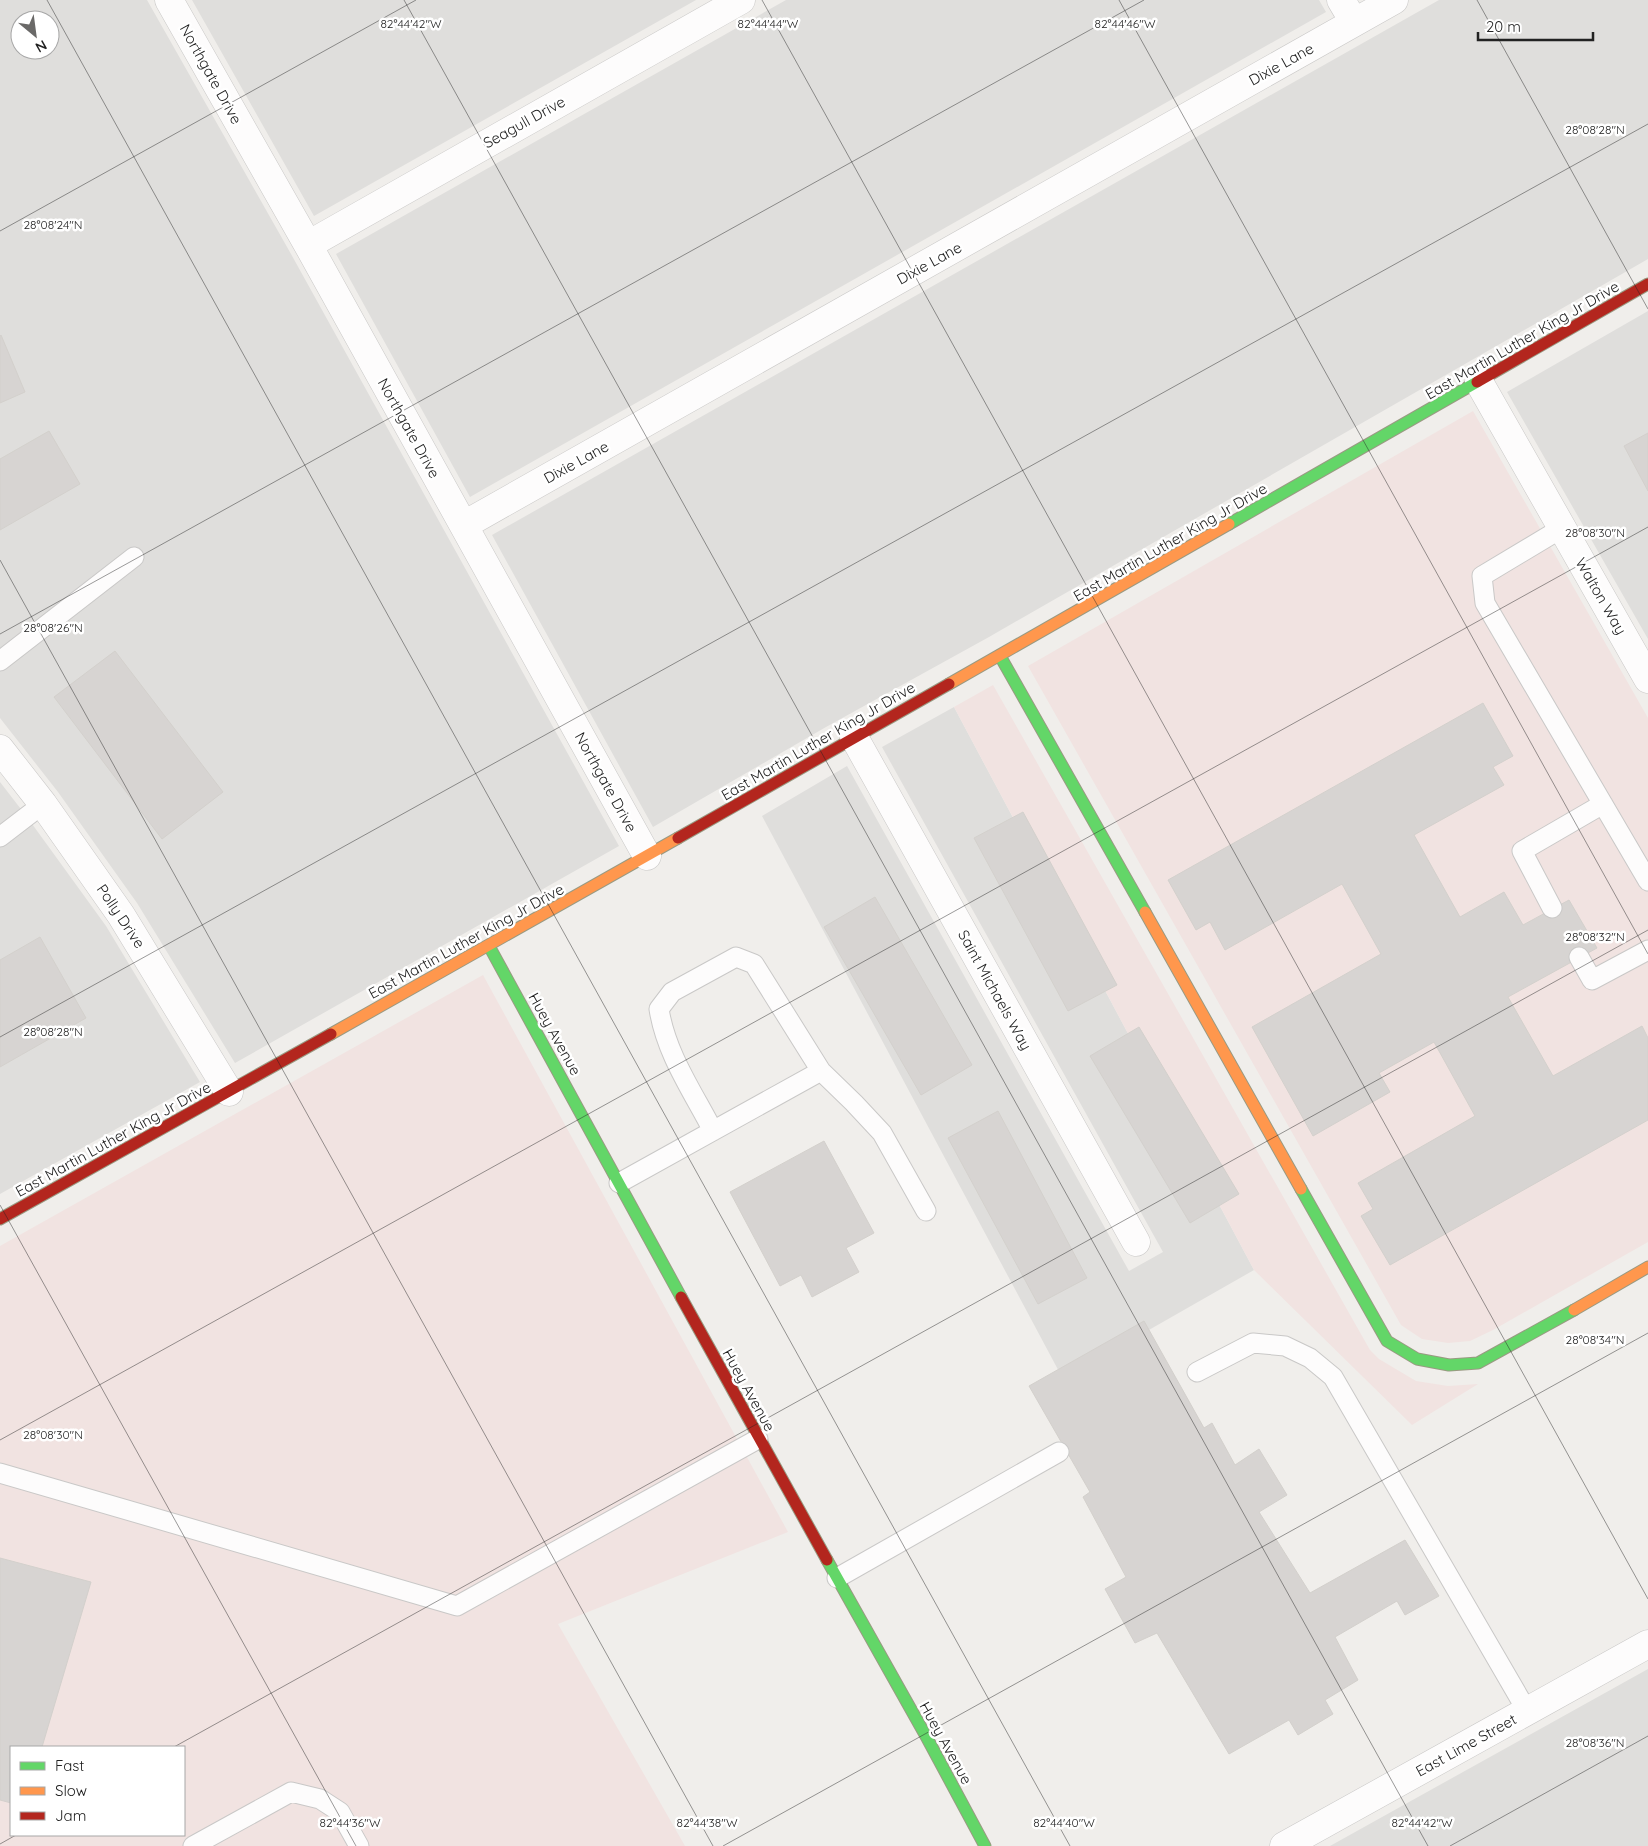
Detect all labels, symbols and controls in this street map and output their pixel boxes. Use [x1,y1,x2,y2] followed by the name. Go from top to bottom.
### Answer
[10,10,60,60] north arrow
[1478,10,1593,42] scale bar
[380,16,442,31] text: 82°44'42"W
[738,16,799,31] text: 82°44'44"W
[1094,16,1156,31] text: 82°44'46"W
[1486,17,1521,36] text: 20 m
[176,21,246,127] street label: Northgate Drive
[32,36,50,57] text: N
[1245,38,1317,90] street label: Dixie Lane
[480,92,568,152] street label: Seagull Drive
[1565,122,1625,137] text: 28°08'28"N
[23,217,83,232] text: 28°08'24"N
[893,237,965,289] street label: Dixie Lane
[1422,277,1622,403] street label: East Martin Luther King Jr Drive
[374,375,444,481] street label: Northgate Drive
[540,436,612,488] street label: Dixie Lane
[1070,479,1270,605] street label: East Martin Luther King Jr Drive
[1565,525,1625,540] text: 28°08'30"N
[1571,554,1631,638] street label: Walton Way
[23,620,83,635] text: 28°08'26"N
[718,678,918,804] street label: East Martin Luther King Jr Drive
[571,729,641,835] street label: Northgate Drive
[365,879,567,1003] street label: East Martin Luther King Jr Drive
[93,880,149,952] street label: Polly Drive
[954,927,1036,1053] street label: Saint Michaels Way
[1565,929,1625,944] text: 28°08'32"N
[524,989,586,1079] street label: Huey Avenue
[23,1024,83,1039] text: 28°08'28"N
[12,1077,214,1201] street label: East Martin Luther King Jr Drive
[1566,1332,1625,1347] text: 28°08'34"N
[718,1345,780,1435] street label: Huey Avenue
[23,1427,83,1442] text: 28°08'30"N
[915,1698,977,1788] street label: Huey Avenue
[1412,1709,1520,1781] street label: East Lime Street
[1565,1735,1625,1750] text: 28°08'36"N
[10,1746,185,1836] legend
[55,1756,84,1775] text: Fast
[55,1781,87,1800] text: Slow
[55,1806,86,1825] text: Jam
[319,1815,381,1830] text: 82°44'36"W
[676,1815,738,1830] text: 82°44'38"W
[1033,1815,1095,1830] text: 82°44'40"W
[1391,1815,1453,1830] text: 82°44'42"W

